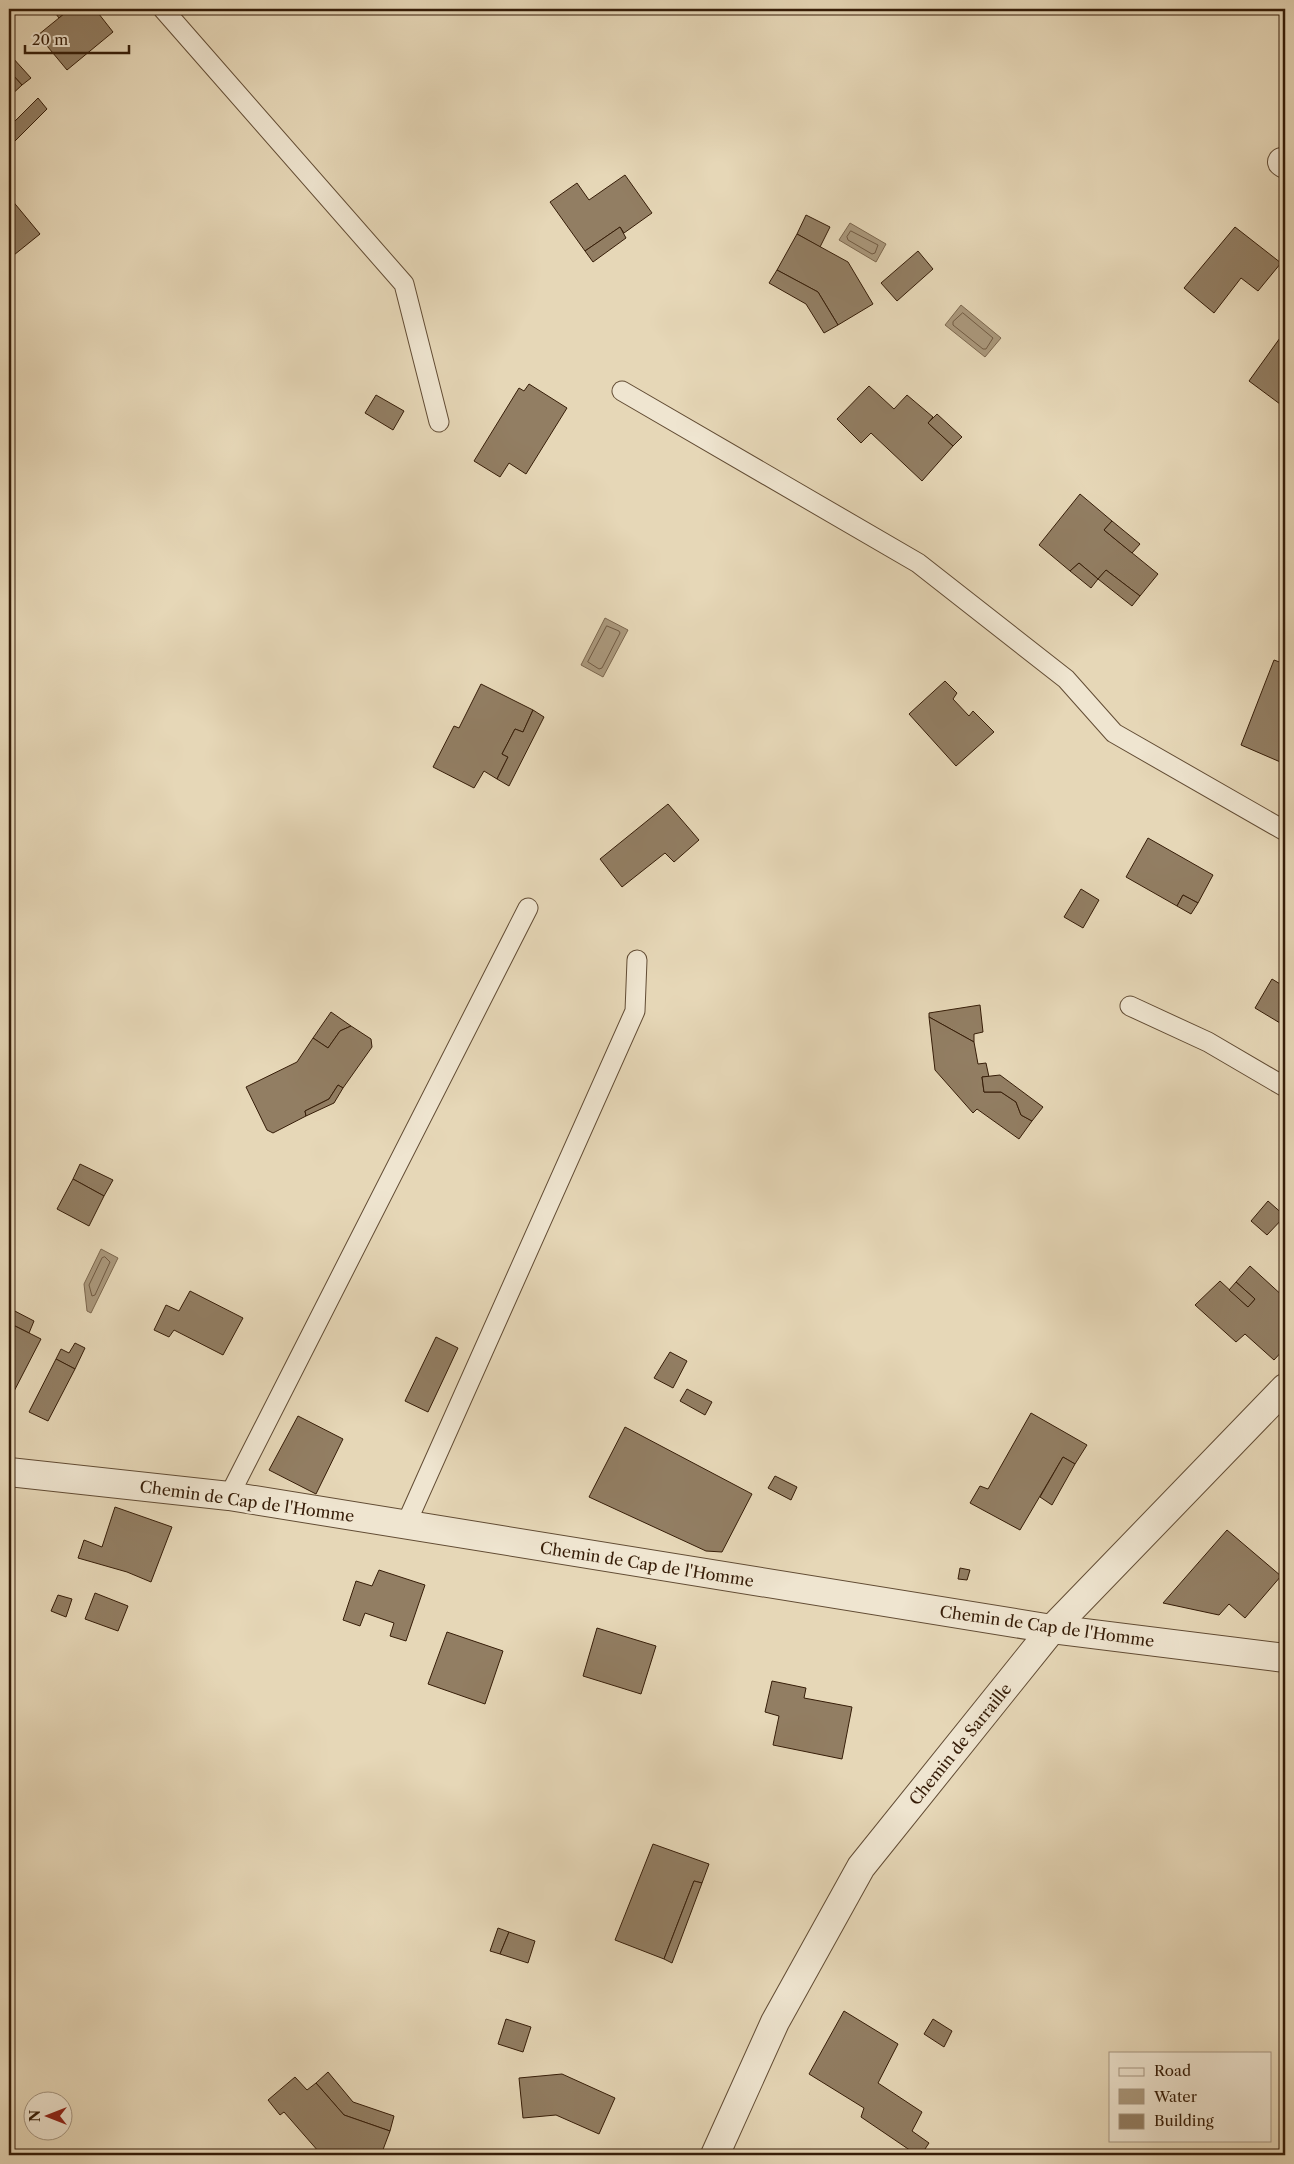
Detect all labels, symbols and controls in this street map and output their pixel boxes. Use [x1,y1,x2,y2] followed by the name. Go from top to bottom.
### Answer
[25,22,129,54] scale bar
[32,30,68,49] text: 20 m
[139,1476,356,1526] street label: Chemin de Cap de l'Homme
[539,1537,755,1591] street label: Chemin de Cap de l'Homme
[939,1601,1156,1651] street label: Chemin de Cap de l'Homme
[905,1679,1015,1809] street label: Chemin de Sarraille
[1109,2052,1272,2142] legend
[1154,2061,1191,2080] text: Road
[1153,2087,1198,2106] text: Water
[22,2092,72,2142] north arrow
[26,2110,44,2122] text: N
[1154,2111,1214,2130] text: Building

